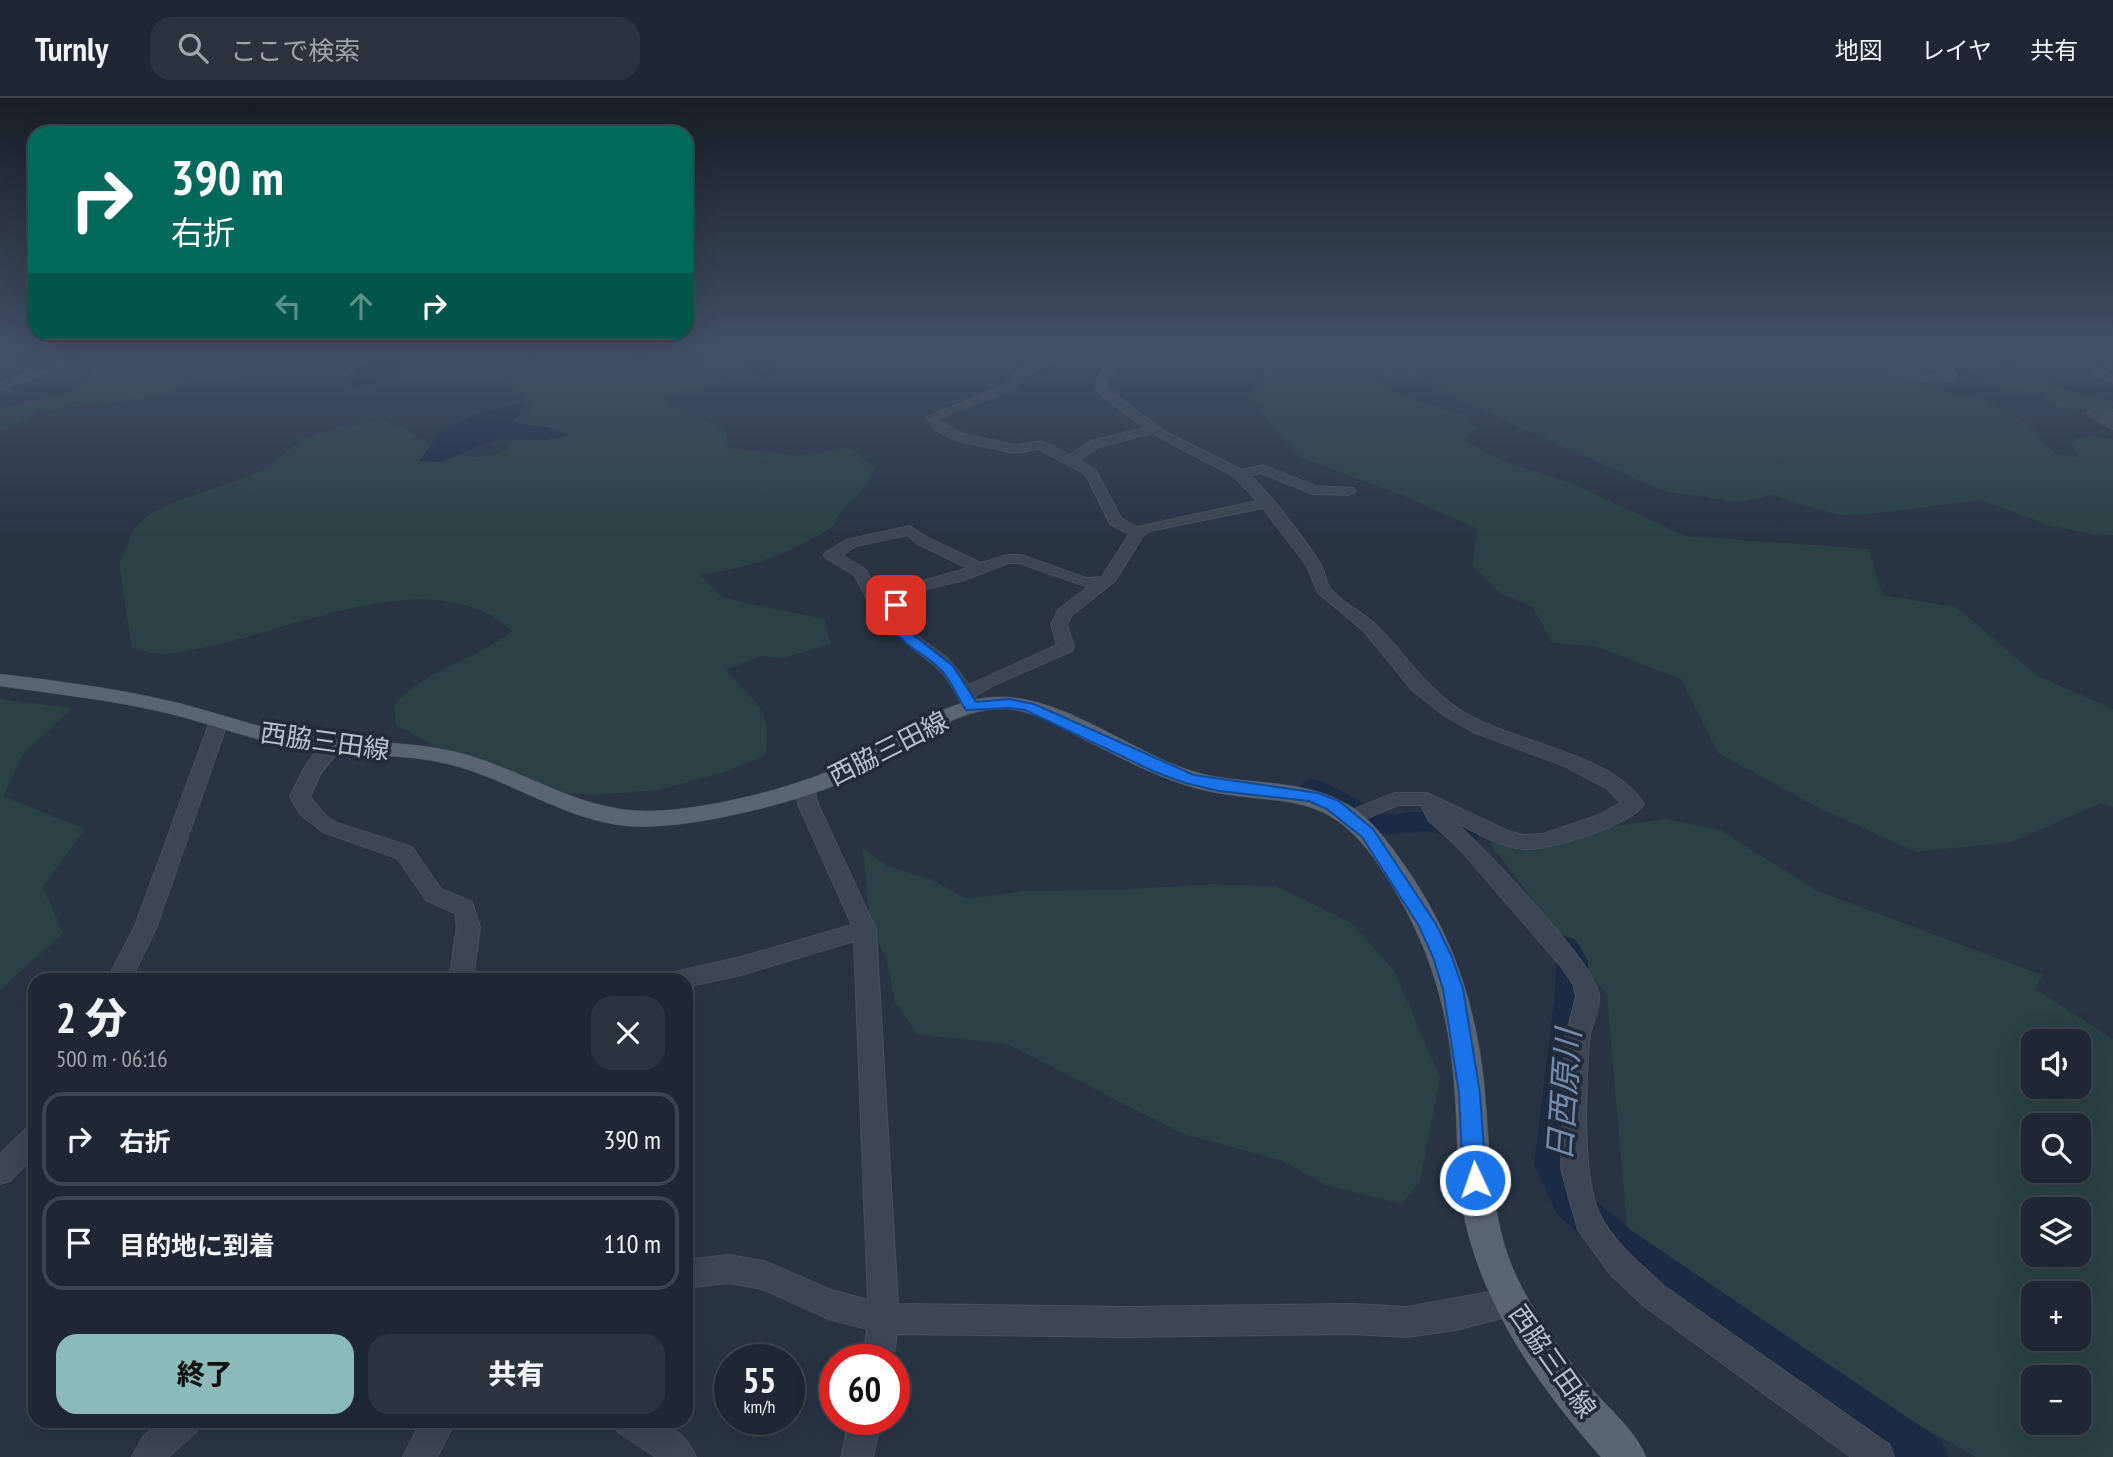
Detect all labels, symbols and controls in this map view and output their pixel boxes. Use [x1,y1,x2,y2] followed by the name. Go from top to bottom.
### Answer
[150,17,640,80] search box
[35,27,108,70] text: Turnly
[174,29,212,67] icon: search
[230,34,360,67] text: ここで検索
[1835,35,1883,66] text: 地図
[1921,35,1992,66] text: レイヤ
[2030,35,2078,66] text: 共有
[171,145,284,209] text: 390 m
[56,154,147,245] icon: right
[171,211,235,253] text: 右折
[269,287,307,325] icon: left
[342,287,380,325] icon: ahead
[415,287,453,325] icon: right
[866,575,926,635] pin
[877,586,915,624] icon: arrive
[823,704,953,792] street label: 西脇三田線
[258,716,392,766] street label: 西脇三田線
[56,990,127,1045] text: 2 分
[591,996,665,1070] button: close
[1537,1025,1589,1162] water label: 日西原川
[2021,1029,2091,1435] map controls
[2021,1029,2091,1099] button: sound
[56,1044,168,1073] text: 500 m · 06:16
[2021,1113,2091,1183] button: search
[60,1120,98,1158] icon: right
[603,1123,661,1156] text: 390 m
[119,1125,171,1158] text: 右折
[1438,1143,1512,1217] position arrow
[2021,1197,2091,1267] button: layers
[60,1224,98,1262] icon: arrive
[603,1227,661,1260] text: 110 m
[119,1229,275,1262] text: 目的地に到着
[2021,1281,2091,1351] button: +
[1502,1298,1604,1424] street label: 西脇三田線
[56,1334,354,1414] button: 終了
[368,1334,665,1414] button: 共有
[819,1344,910,1435] speed limit sign: 60
[743,1357,776,1403] text: 55
[2021,1365,2091,1435] button: −
[744,1395,775,1418] text: km/h

